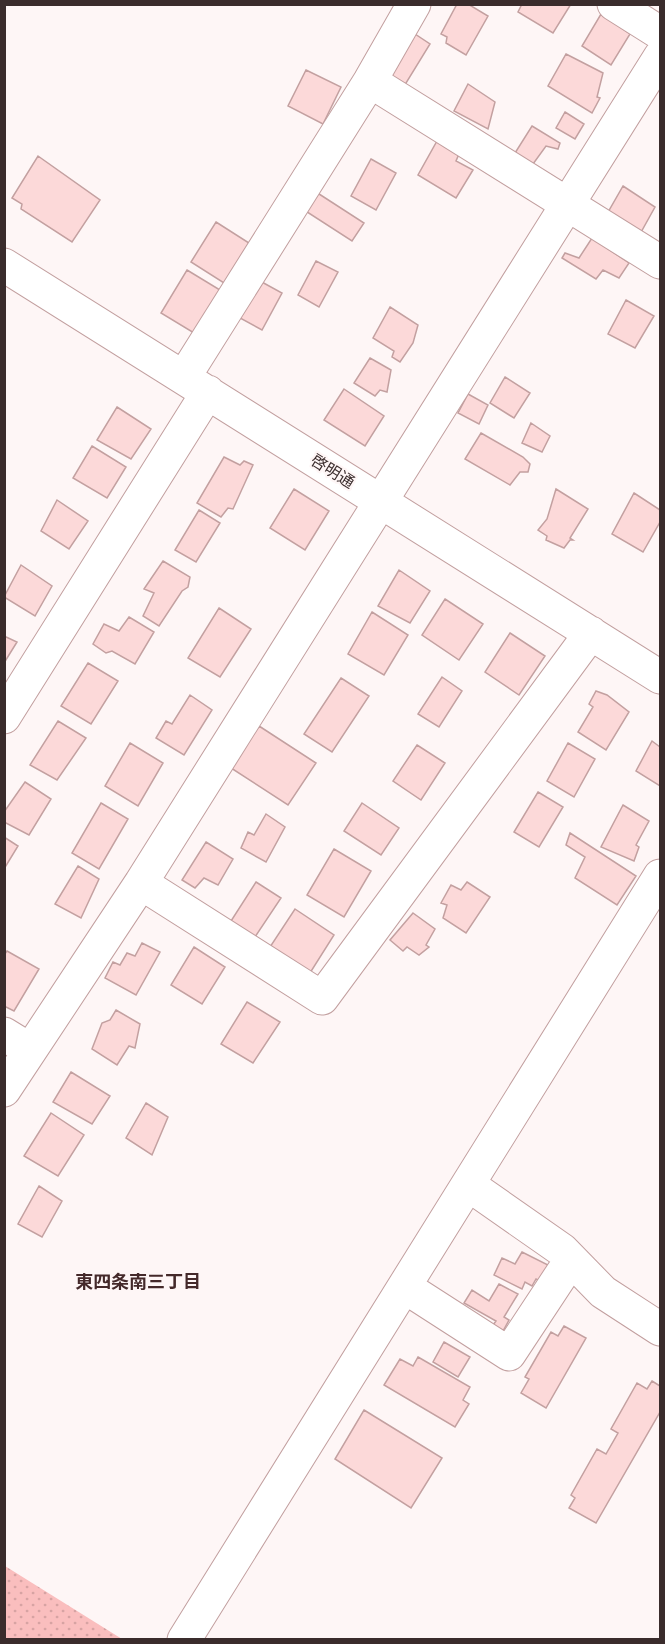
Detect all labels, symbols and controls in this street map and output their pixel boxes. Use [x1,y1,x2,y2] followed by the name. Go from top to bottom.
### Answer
[307,450,359,492] street label: 啓明通
[75,1270,201,1293] district label: 東四条南三丁目

